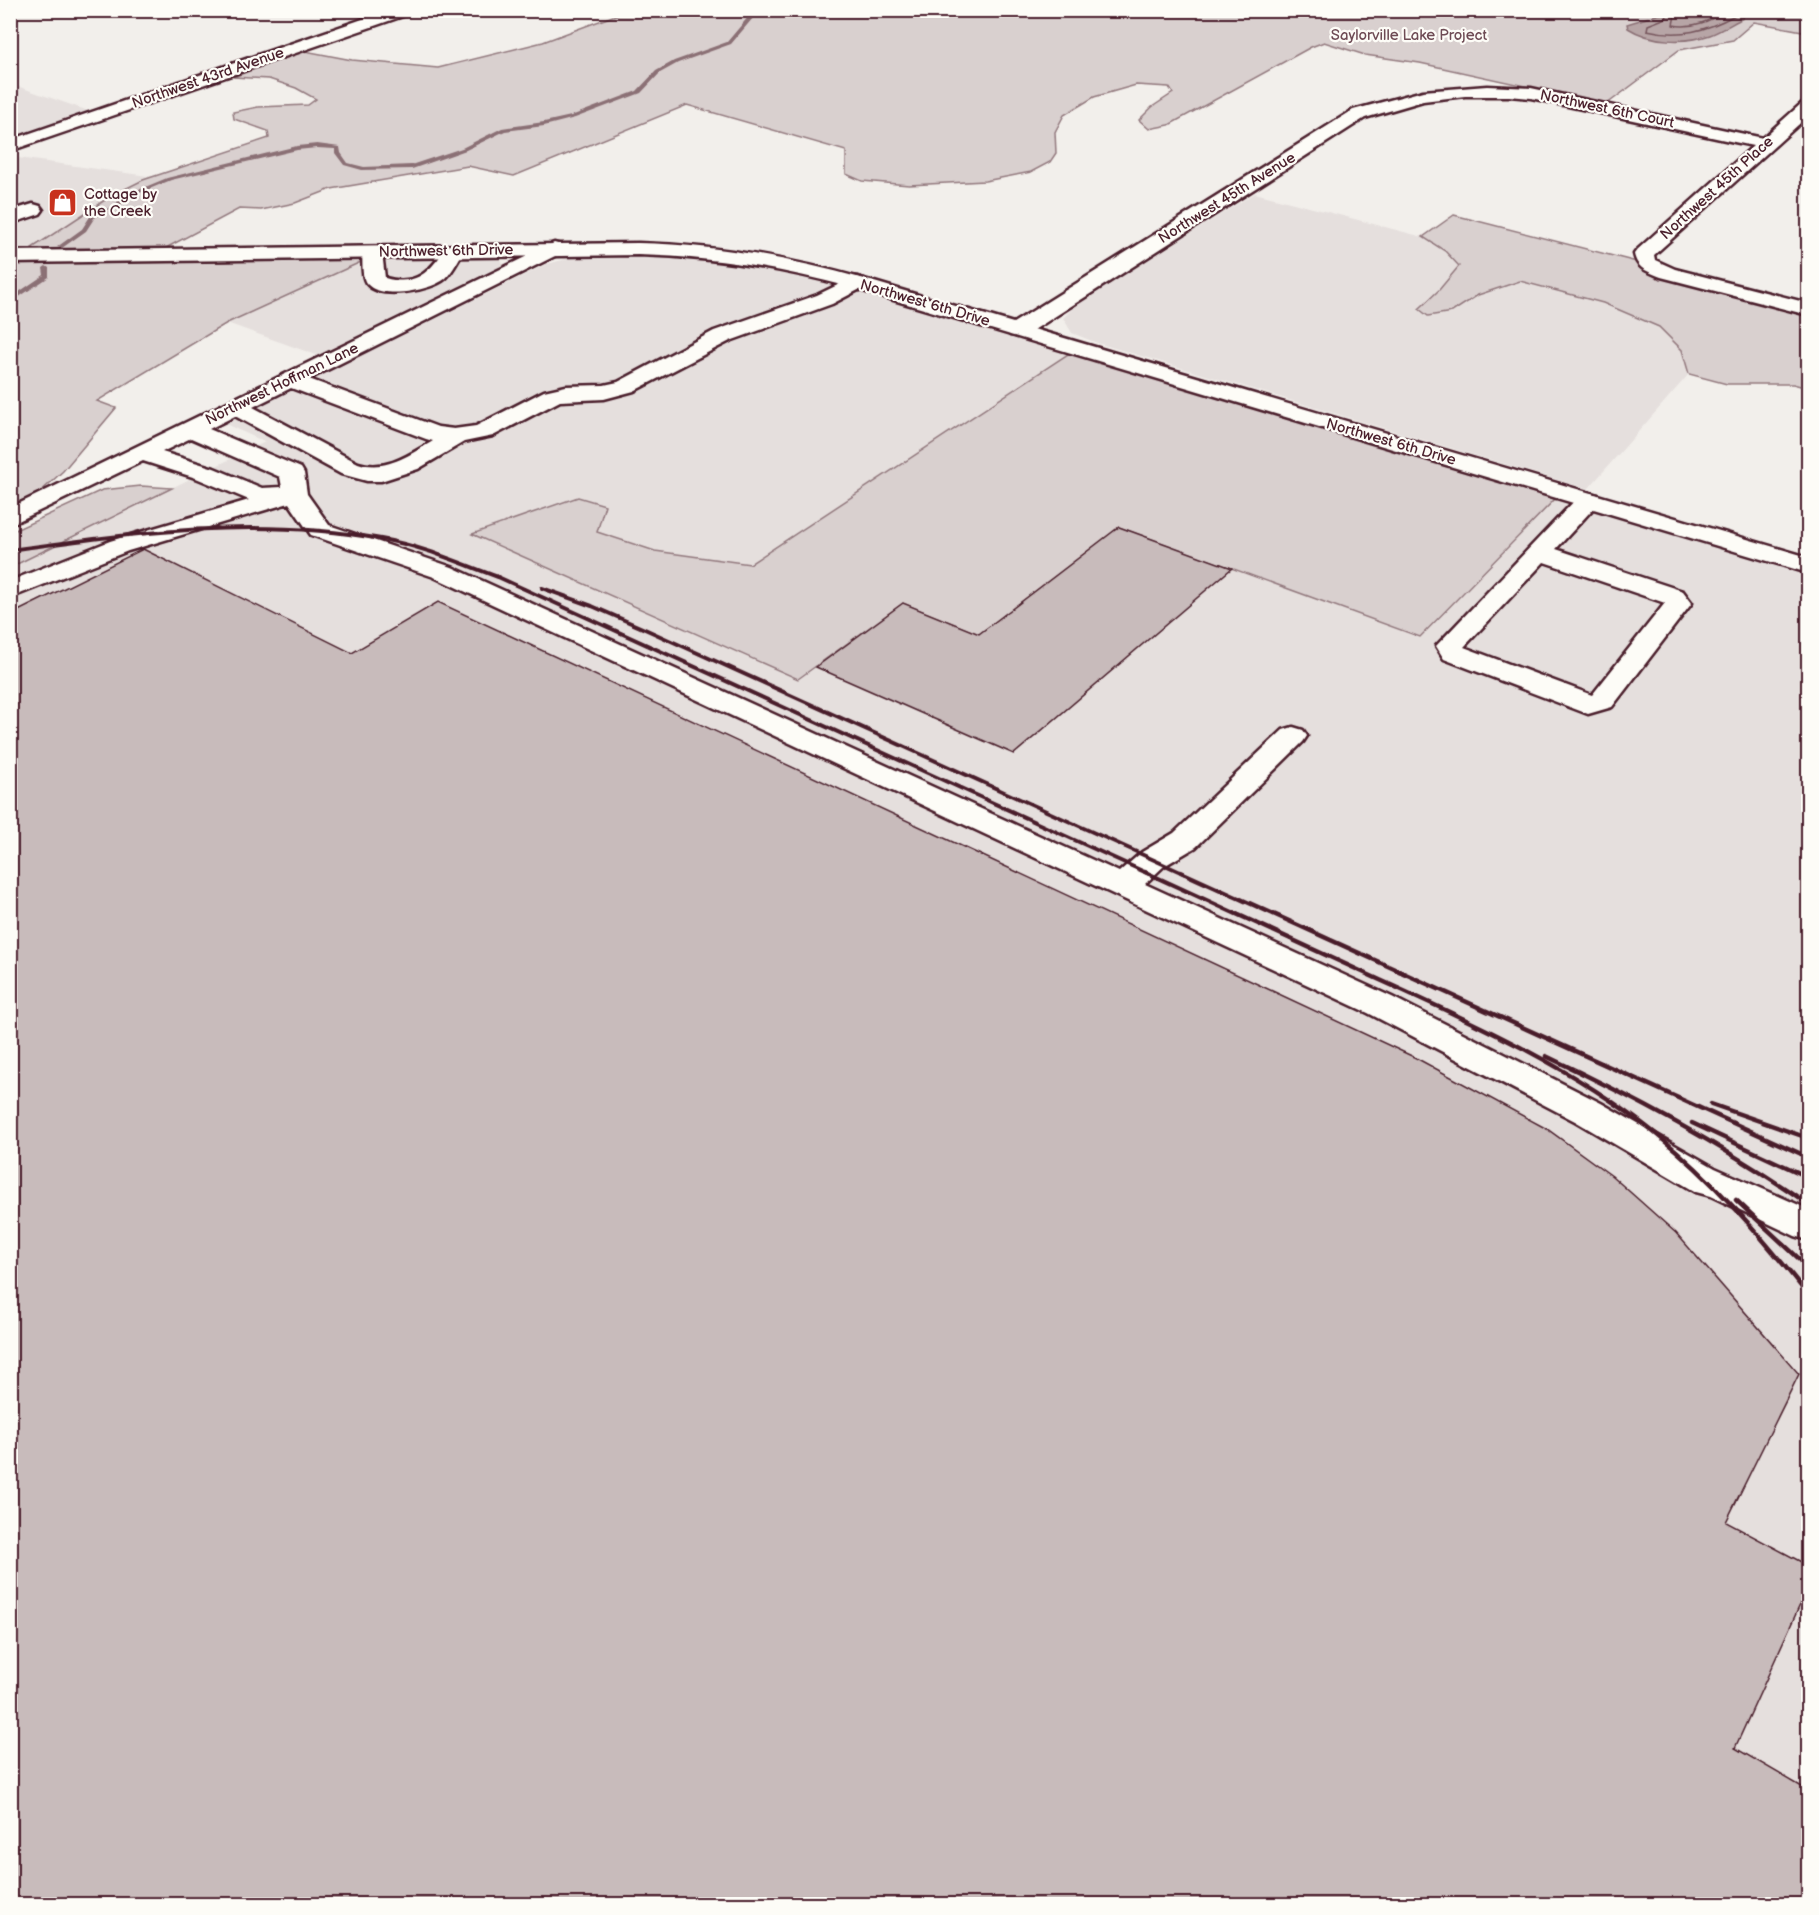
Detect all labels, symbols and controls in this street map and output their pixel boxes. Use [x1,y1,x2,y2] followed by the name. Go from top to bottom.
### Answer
[1331,26,1488,45] park label: Saylorville Lake Project
[129,43,287,113] street label: Northwest 43rd Avenue
[1538,85,1676,133] street label: Northwest 6th Court
[1656,132,1778,244] street label: Northwest 45th Place
[1155,148,1299,248] street label: Northwest 45th Avenue
[84,185,157,221] place label: Cottage by the Creek
[47,187,79,219] shop icon: Cottage by the Creek
[379,240,513,262] street label: Northwest 6th Drive
[858,275,992,331] street label: Northwest 6th Drive
[202,339,362,429] street label: Northwest Hoffman Lane
[1324,414,1458,470] street label: Northwest 6th Drive

